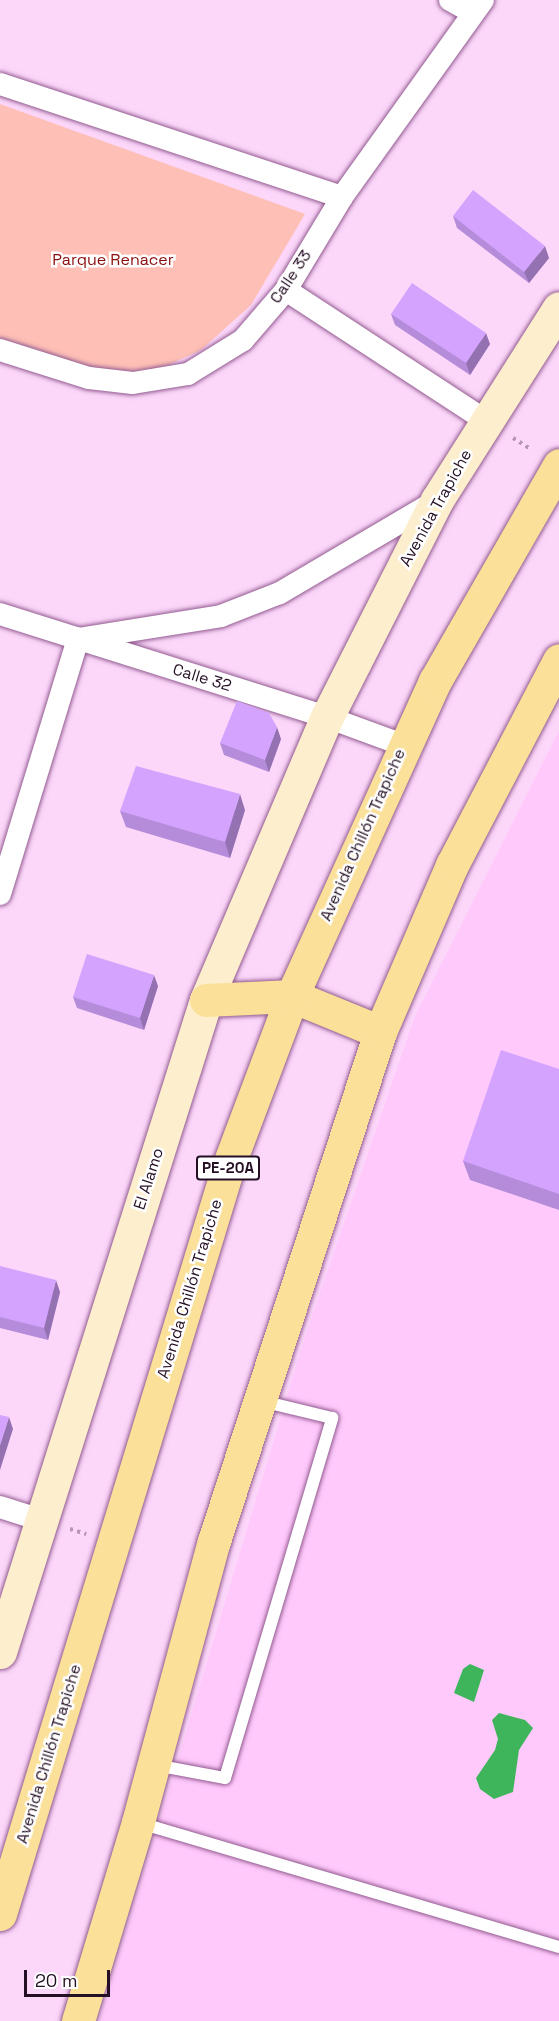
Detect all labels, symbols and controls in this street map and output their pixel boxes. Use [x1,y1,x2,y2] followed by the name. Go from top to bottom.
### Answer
[266,247,316,307] street label: Calle 33
[52,250,174,270] park label: Parque Renacer
[396,446,476,570] street label: Avenida Trapiche
[170,660,234,696] street label: Calle 32
[316,746,410,924] street label: Avenida Chillón Trapiche
[130,1146,168,1212] street label: El Alamo
[195,1156,261,1180] road number: PE-20A
[154,1197,226,1381] street label: Avenida Chillón Trapiche
[13,1662,85,1846] street label: Avenida Chillón Trapiche
[27,1958,112,1996] scale bar
[35,1969,78,1992] text: 20 m

